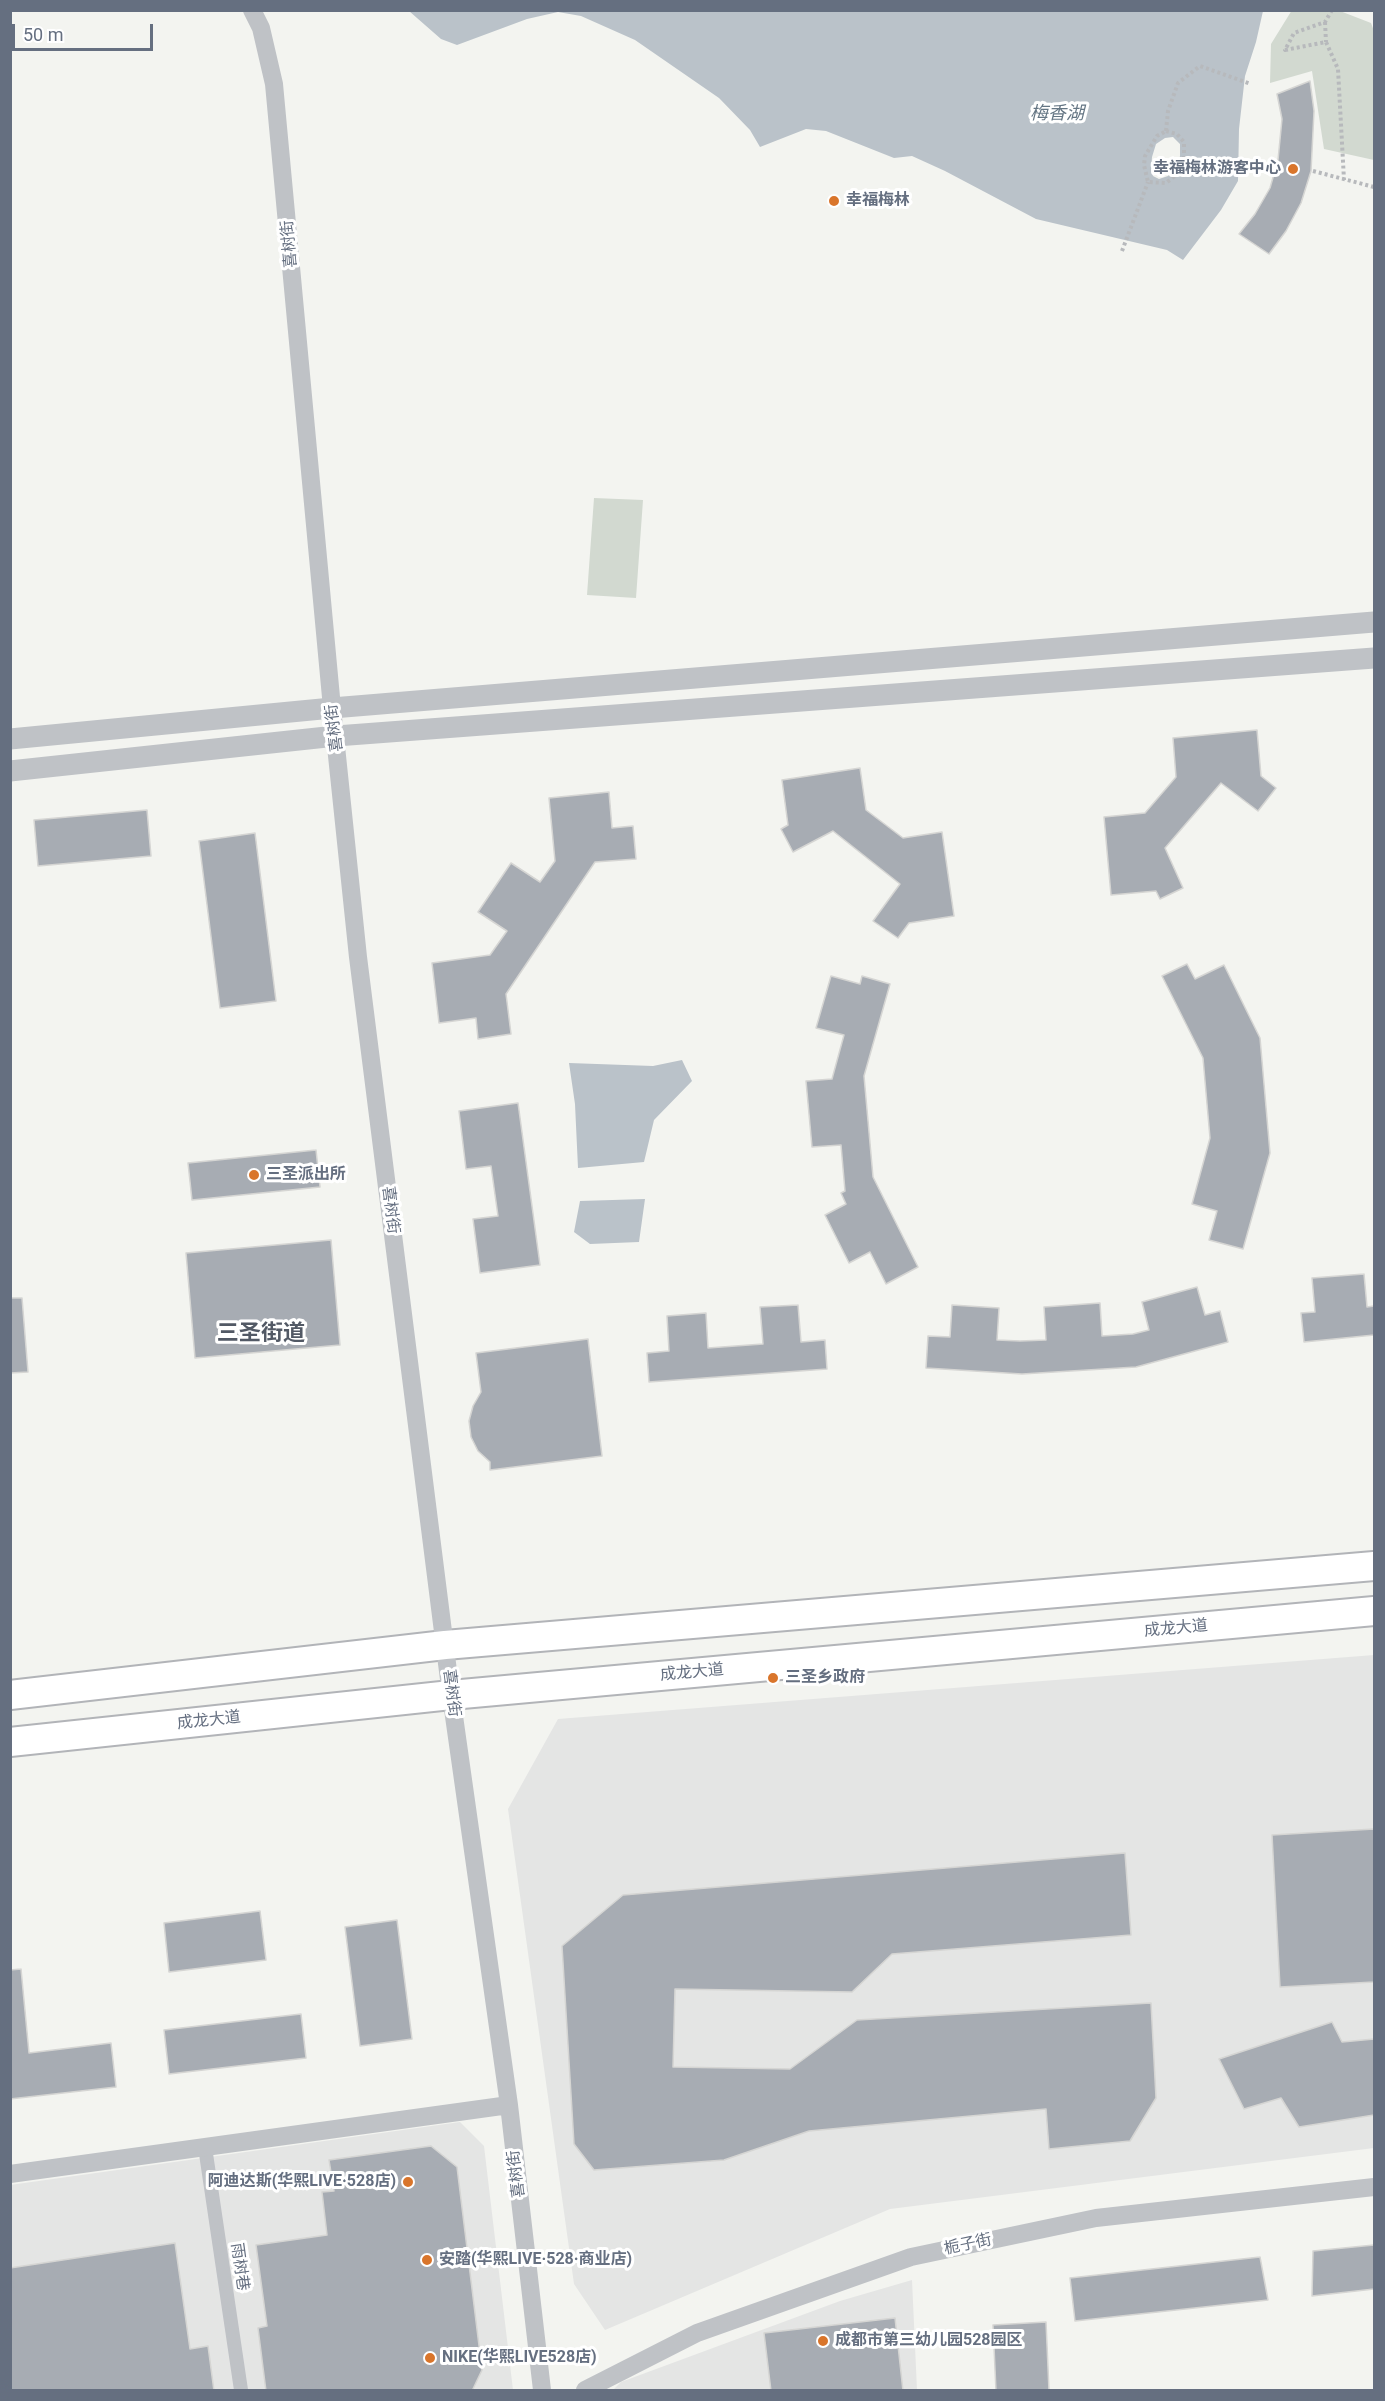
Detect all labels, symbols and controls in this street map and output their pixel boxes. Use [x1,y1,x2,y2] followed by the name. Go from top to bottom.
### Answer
[15,12,156,50] scale bar
[23,24,63,45] text: 50 m
[1030,103,1084,125] water label: 梅香湖
[1153,159,1281,179] place label: 幸福梅林游客中心
[1286,162,1300,176] marker: 幸福梅林游客中心
[846,191,910,211] place label: 幸福梅林
[827,194,841,208] marker: 幸福梅林
[278,219,302,269] street label: 喜树街
[323,703,347,753] street label: 喜树街
[266,1165,346,1185] place label: 三圣派出所
[247,1168,261,1182] marker: 三圣派出所
[378,1185,402,1235] street label: 喜树街
[217,1321,305,1347] district label: 三圣街道
[1143,1617,1209,1641] street label: 成龙大道
[659,1661,725,1685] street label: 成龙大道
[439,1668,463,1718] street label: 喜树街
[785,1668,865,1688] place label: 三圣乡政府
[766,1671,780,1685] marker: 三圣乡政府
[176,1708,242,1734] street label: 成龙大道
[505,2149,529,2199] street label: 喜树街
[208,2172,396,2192] place label: 阿迪达斯(华熙LIVE·528店)
[401,2175,415,2189] marker: 阿迪达斯(华熙LIVE·528店)
[943,2231,993,2259] street label: 栀子街
[226,2242,252,2292] street label: 雨树巷
[439,2250,632,2270] place label: 安踏(华熙LIVE·528·商业店)
[420,2253,434,2267] marker: 安踏(华熙LIVE·528·商业店)
[835,2331,1023,2351] place label: 成都市第三幼儿园528园区
[816,2334,830,2348] marker: 成都市第三幼儿园528园区
[442,2348,597,2368] place label: NIKE(华熙LIVE528店)
[423,2351,437,2365] marker: NIKE(华熙LIVE528店)

